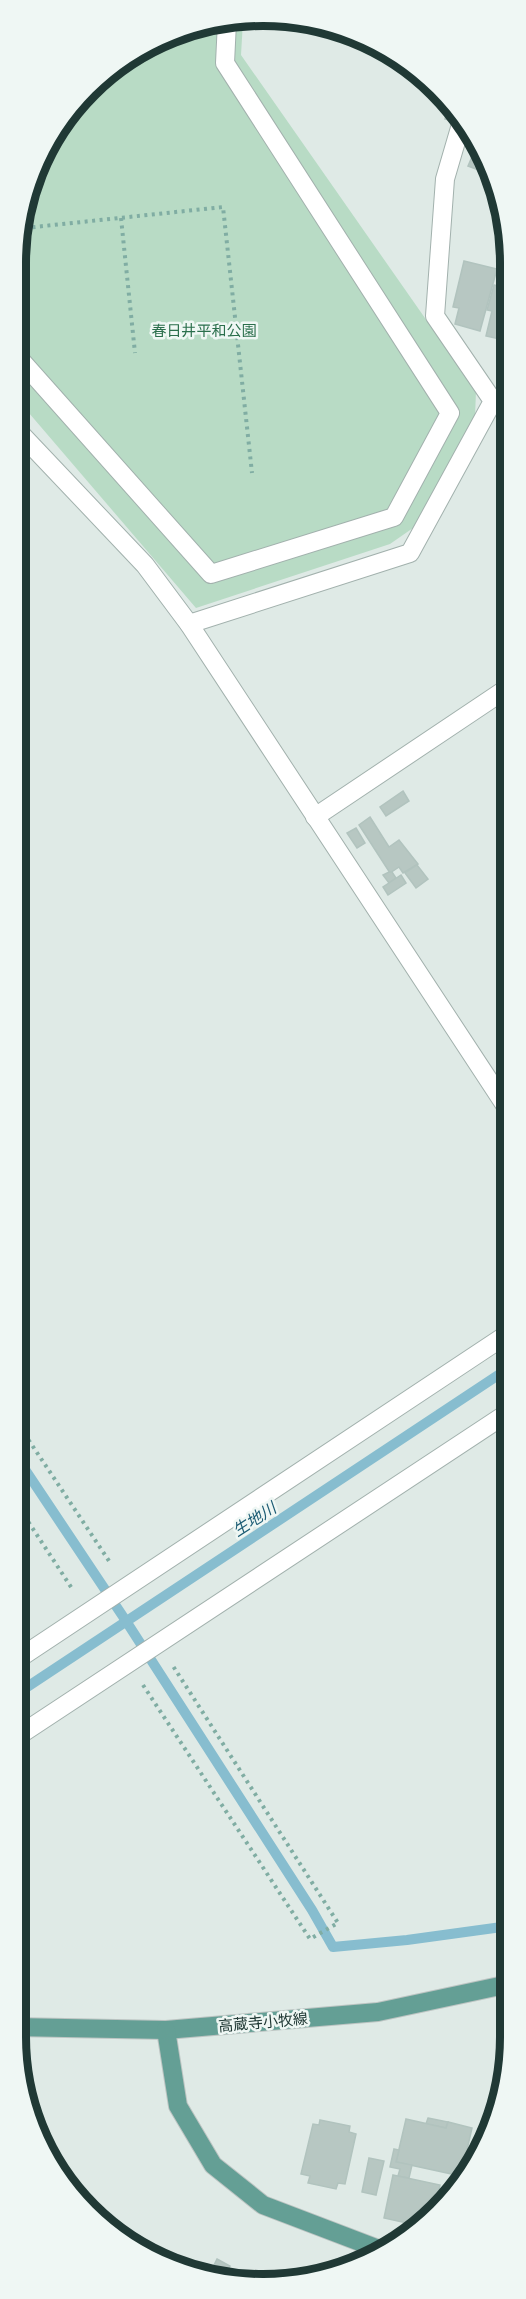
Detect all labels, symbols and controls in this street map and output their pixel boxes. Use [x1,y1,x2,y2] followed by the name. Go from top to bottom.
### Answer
[151,321,257,340] park label: 春日井平和公園
[228,1496,281,1540] water label: 生地川
[217,2009,309,2035] street label: 高蔵寺小牧線

